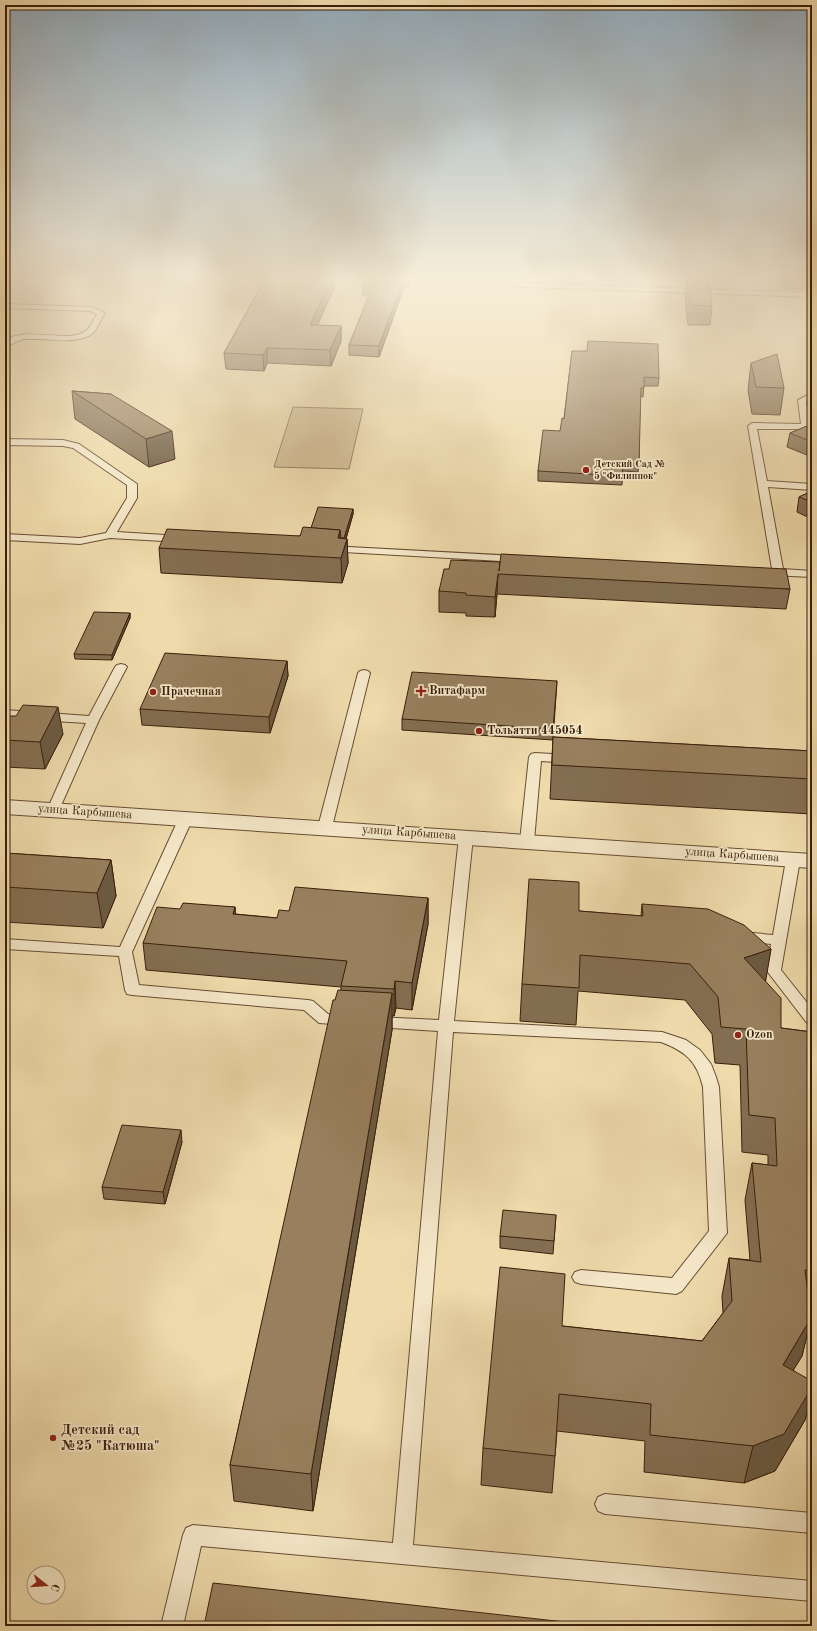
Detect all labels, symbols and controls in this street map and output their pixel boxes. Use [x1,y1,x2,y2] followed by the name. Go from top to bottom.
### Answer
[594,459,665,481] place label: Детский Сад № 5 "Филиппок"
[581,465,591,475] marker: Детский Сад № 5 "Филиппок"
[429,685,486,697] place label: Витафарм
[161,686,221,698] place label: Прачечная
[416,686,426,696] marker: Витафарм
[148,687,158,697] marker: Прачечная
[487,724,583,737] place label: Тольятти 445054
[474,726,484,736] marker: Тольятти 445054
[37,803,133,821] street label: улица Карбышева
[361,824,457,842] street label: улица Карбышева
[684,846,780,864] street label: улица Карбышева
[746,1029,773,1041] place label: Ozon
[733,1030,743,1040] marker: Ozon
[61,1423,160,1453] place label: Детский сад №25 "Катюша"
[48,1433,58,1443] marker: Детский сад №25 "Катюша"
[26,1565,66,1605] north arrow
[48,1582,60,1593] text: С

